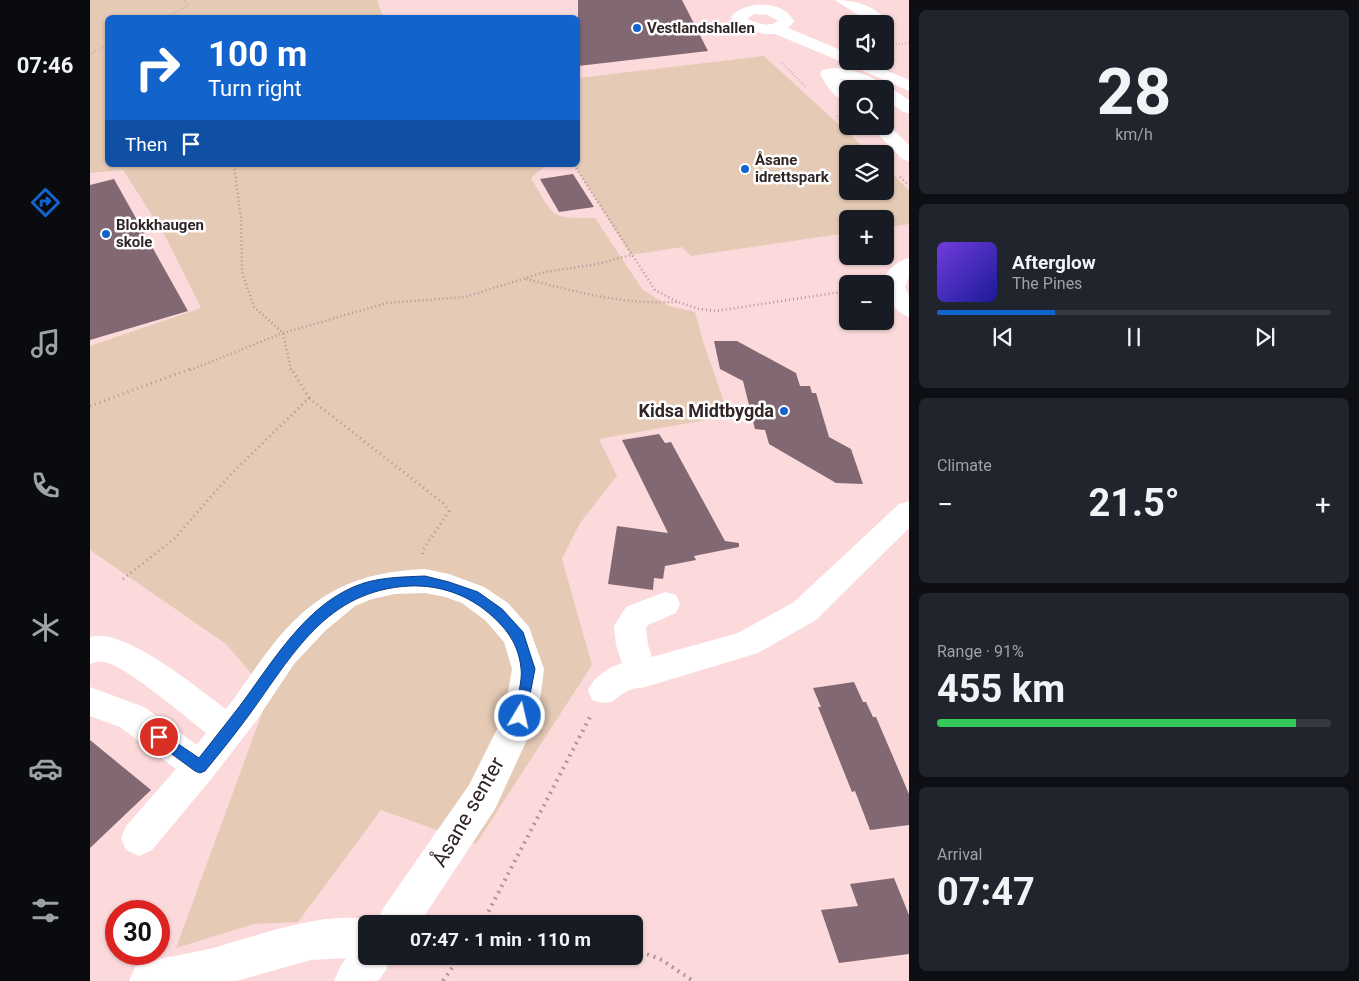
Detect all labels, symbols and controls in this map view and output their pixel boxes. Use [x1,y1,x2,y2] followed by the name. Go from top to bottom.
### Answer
[839,15,894,330] map controls
[839,15,894,70] button: sound
[647,19,755,37] place label: Vestlandshallen
[631,22,643,34] marker: Vestlandshallen
[208,34,307,75] text: 100 m
[125,35,190,100] icon: right
[17,53,73,78] text: 07:46
[1097,54,1171,130] text: 28
[208,76,302,101] text: Turn right
[839,80,894,135] button: search
[1115,125,1153,144] text: km/h
[177,130,205,158] icon: arrive
[125,133,167,156] text: Then
[839,145,894,200] button: layers
[755,151,830,186] place label: Åsane idrettspark
[739,163,751,175] marker: Åsane idrettspark
[28,185,63,220] icon: directions
[839,210,894,265] button: +
[116,216,204,251] place label: Blokkhaugen skole
[100,228,112,240] marker: Blokkhaugen skole
[1012,251,1096,274] text: Afterglow
[1012,274,1082,293] text: The Pines
[839,275,894,330] button: −
[989,323,1017,351] icon: previous
[1120,323,1148,351] icon: pause
[1251,323,1279,351] icon: next
[28,326,63,361] icon: music
[639,400,774,421] place label: Kidsa Midtbygda
[778,405,790,417] marker: Kidsa Midtbygda
[937,456,992,475] text: Climate
[28,468,63,503] icon: phone
[1088,481,1180,525] text: 21.5°
[937,488,953,521] text: −
[1315,488,1331,521] text: +
[28,610,63,645] icon: climate
[937,642,1024,661] text: Range · 91%
[937,667,1065,711] text: 455 km
[493,689,545,741] position arrow
[138,716,180,758] pin
[145,723,173,751] icon: arrive
[28,751,63,786] icon: car
[427,753,509,871] street label: Åsane senter
[937,845,982,864] text: Arrival
[937,870,1035,914] text: 07:47
[28,893,63,928] icon: filters
[105,900,170,965] speed limit sign: 30
[410,928,591,951] text: 07:47 · 1 min · 110 m

